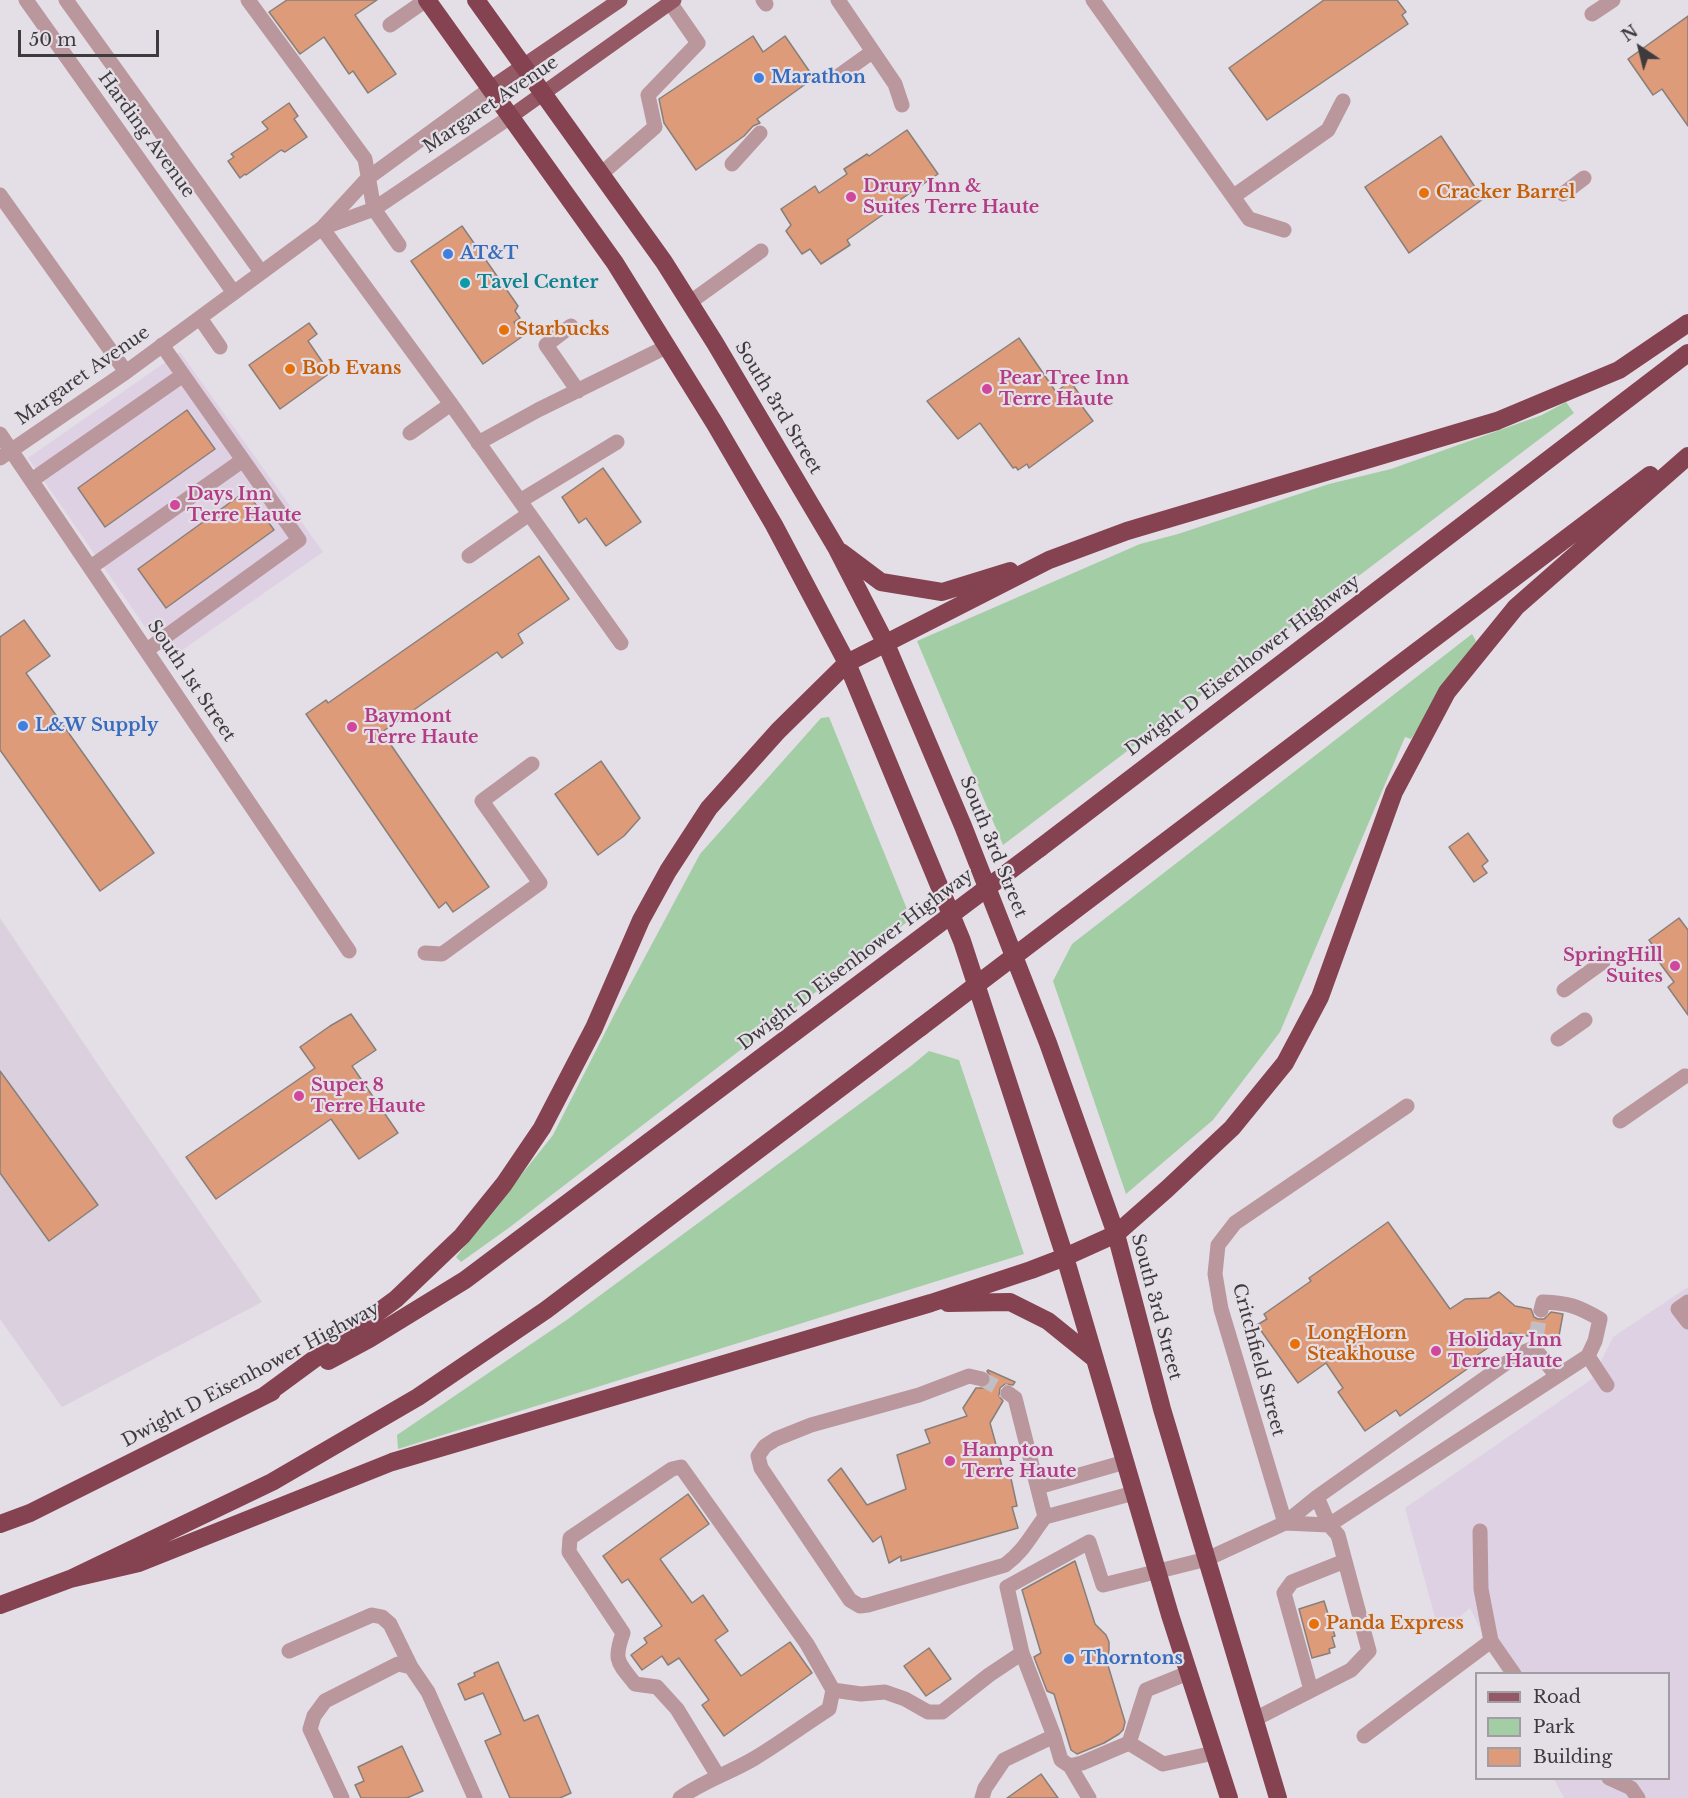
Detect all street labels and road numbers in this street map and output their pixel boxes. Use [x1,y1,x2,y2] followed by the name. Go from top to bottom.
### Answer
[419,52,563,158] street label: Margaret Avenue
[93,68,199,202] street label: Harding Avenue
[12,322,154,430] street label: Margaret Avenue
[730,338,826,478] street label: South 3rd Street
[1121,571,1365,761] street label: Dwight D Eisenhower Highway
[142,616,240,746] street label: South 1st Street
[955,773,1031,921] street label: South 3rd Street
[734,865,978,1055] street label: Dwight D Eisenhower Highway
[1126,1231,1186,1383] street label: South 3rd Street
[1227,1281,1289,1439] street label: Critchfield Street
[119,1298,383,1452] street label: Dwight D Eisenhower Highway

